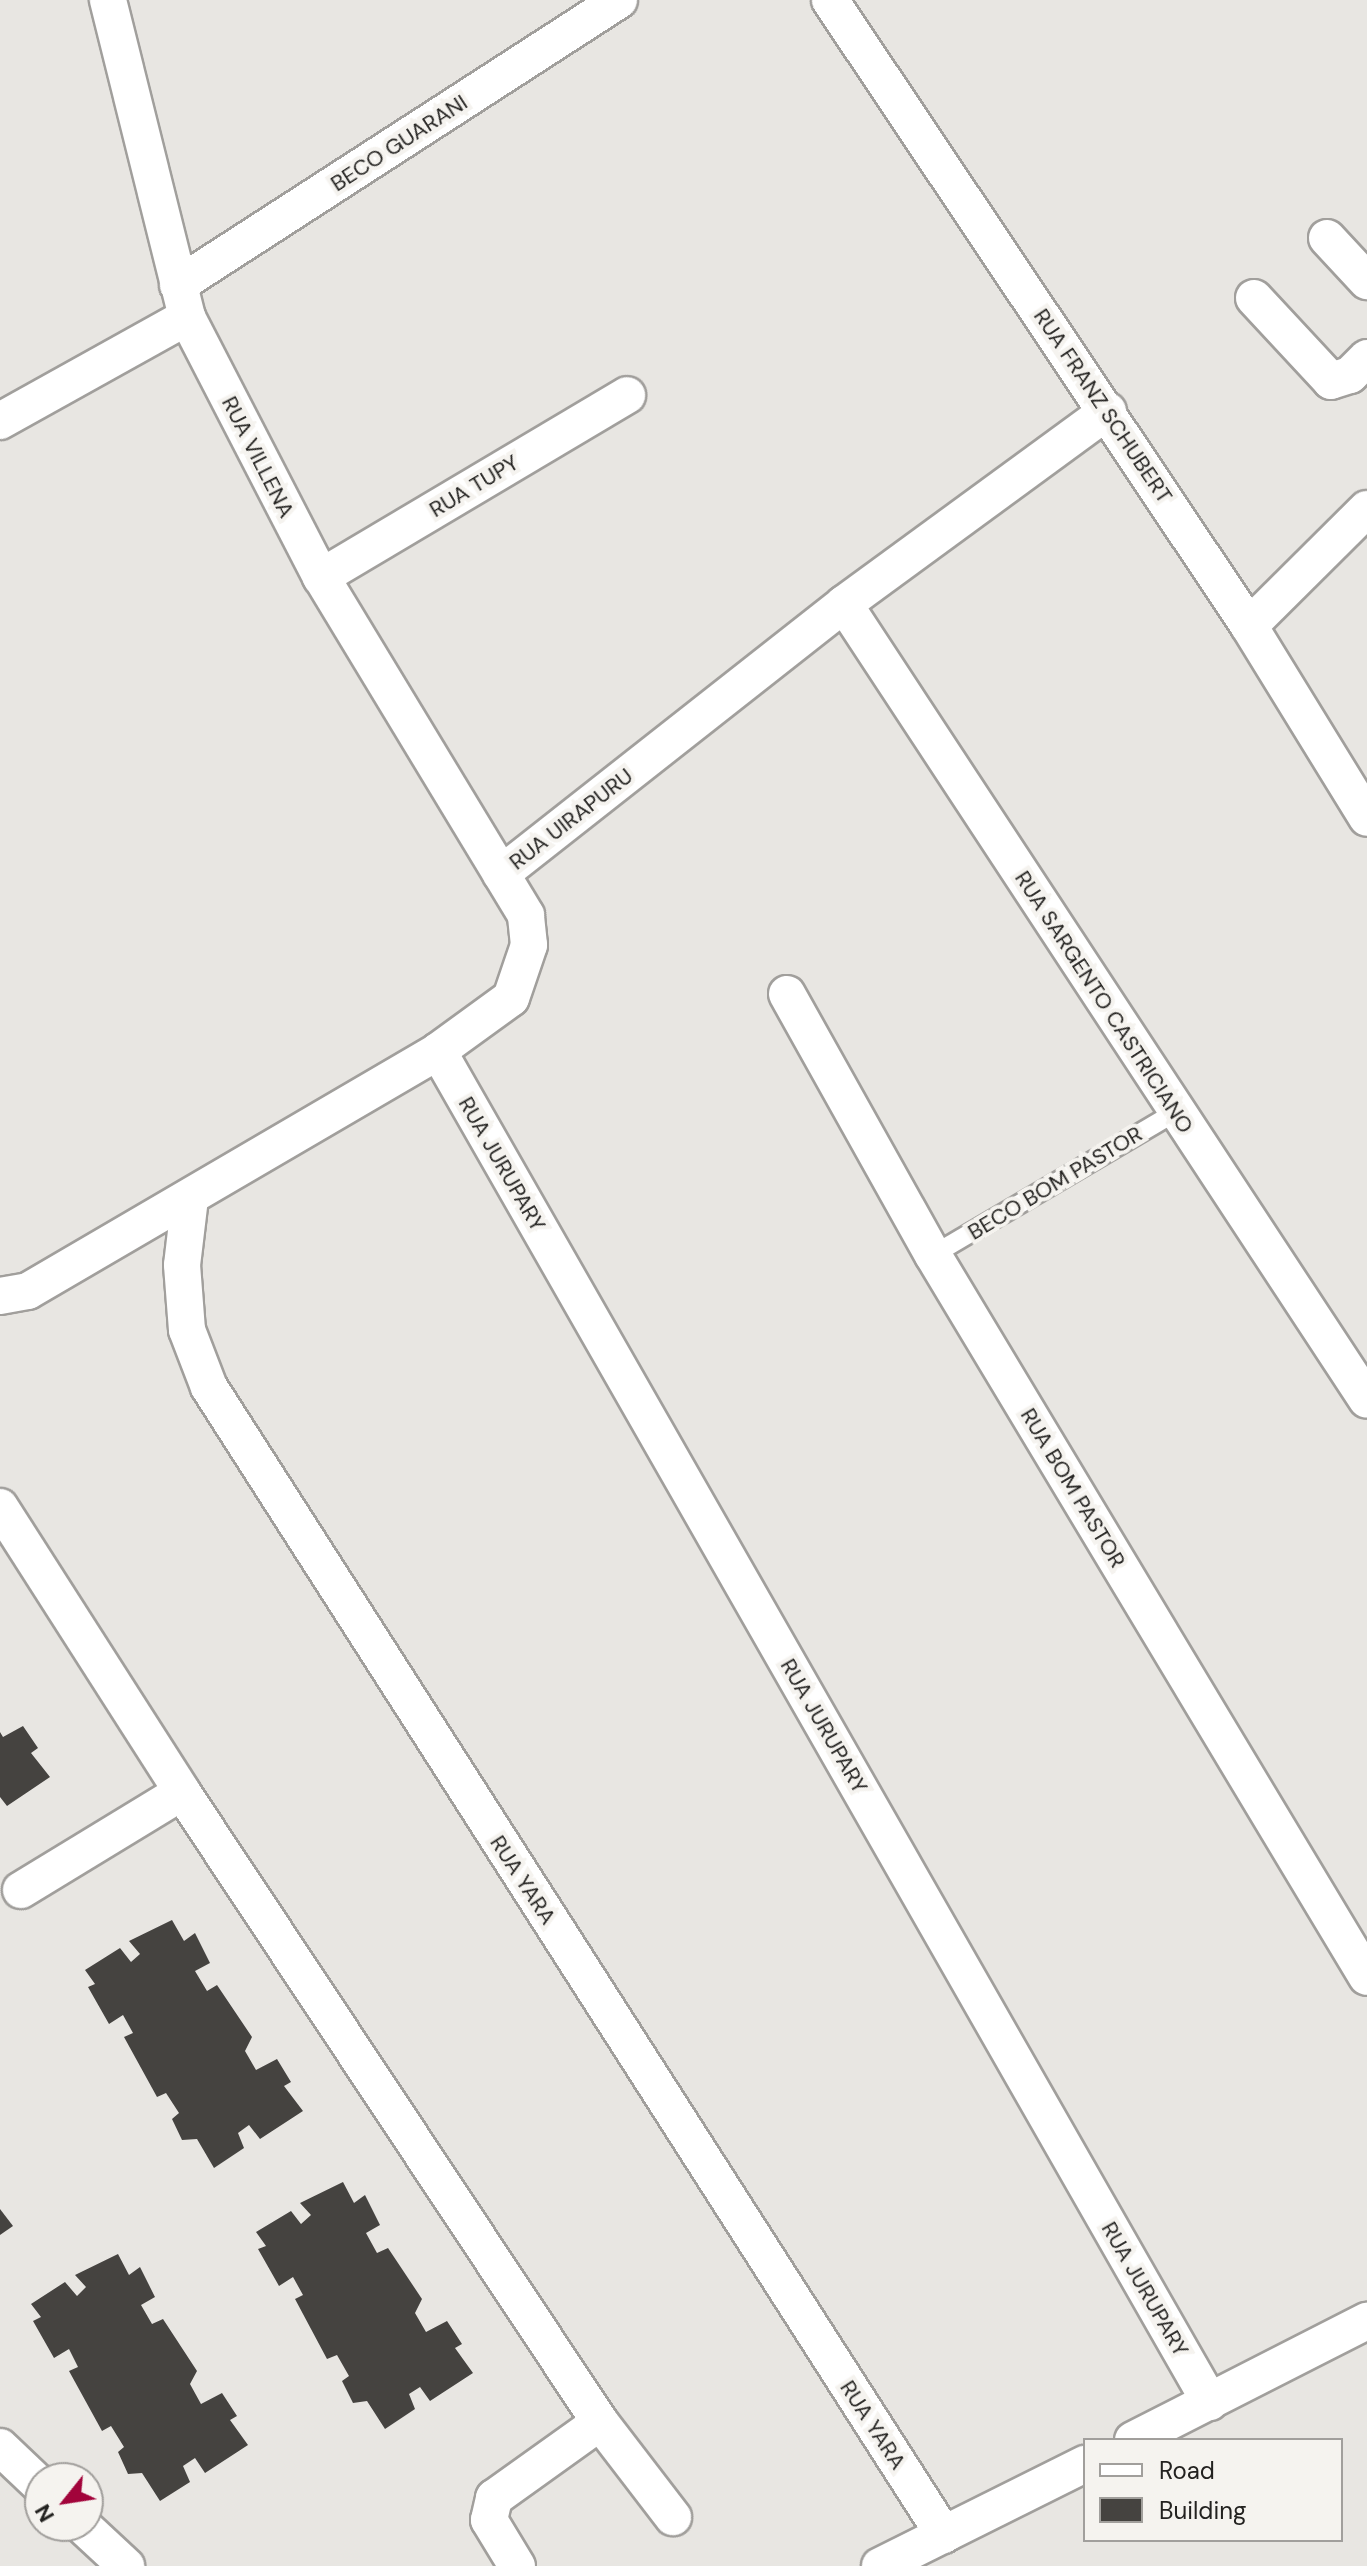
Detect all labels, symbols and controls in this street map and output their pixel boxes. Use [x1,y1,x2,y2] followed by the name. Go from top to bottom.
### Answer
[326,89,472,197] street label: BECO GUARANI
[1028,304,1178,508] street label: RUA FRANZ SCHUBERT
[216,392,300,522] street label: RUA VILLENA
[425,449,523,523] street label: RUA TUPY
[504,763,638,875] street label: RUA UIRAPURU
[1009,866,1199,1138] street label: RUA SARGENTO CASTRICIANO
[453,1092,551,1236] street label: RUA JURUPARY
[963,1121,1147,1245] street label: BECO BOM PASTOR
[1015,1403,1131,1573] street label: RUA BOM PASTOR
[775,1654,873,1798] street label: RUA JURUPARY
[485,1831,561,1929] street label: RUA YARA
[1096,2217,1194,2361] street label: RUA JURUPARY
[835,2376,911,2474] street label: RUA YARA
[1083,2438,1343,2542] legend
[1159,2455,1215,2486] text: Road
[24,2462,104,2542] north arrow
[1159,2495,1246,2526] text: Building
[28,2499,61,2527] text: N

